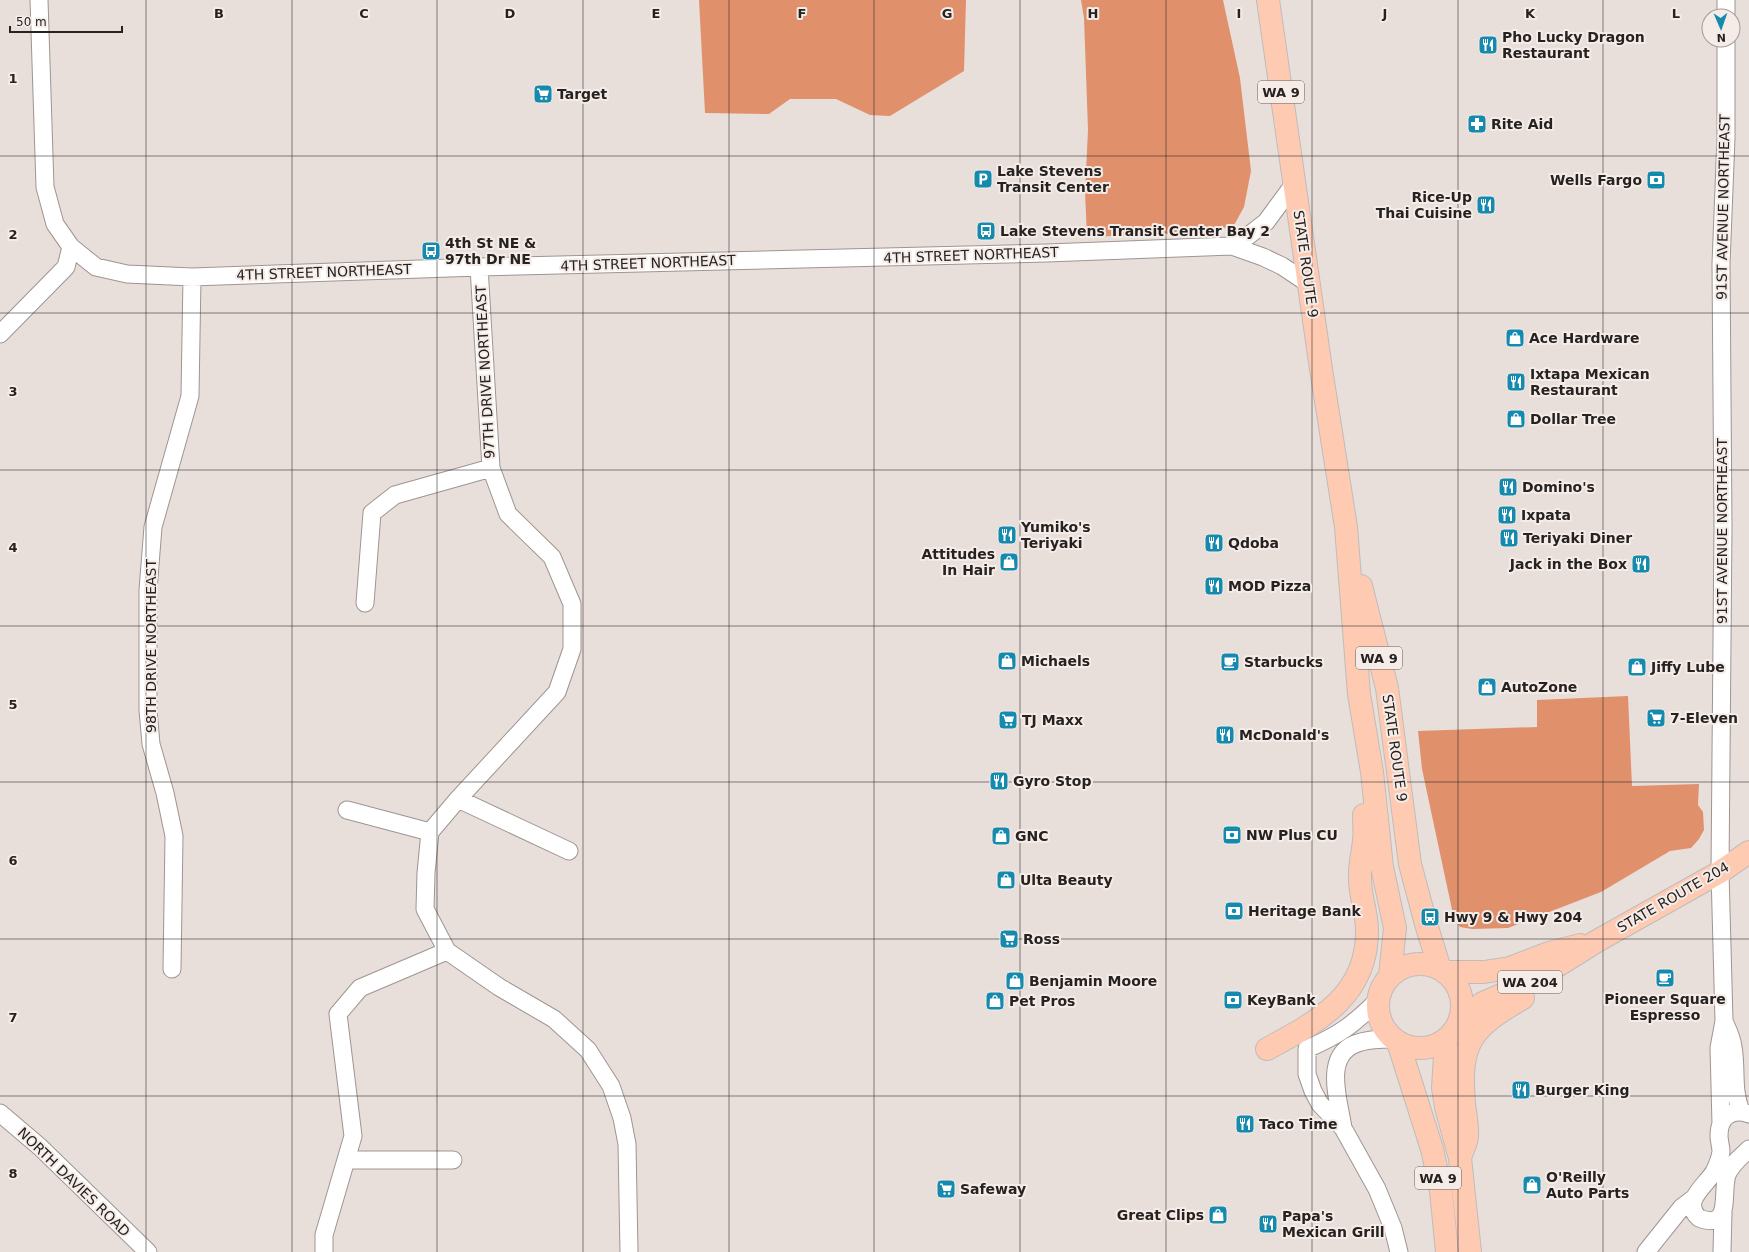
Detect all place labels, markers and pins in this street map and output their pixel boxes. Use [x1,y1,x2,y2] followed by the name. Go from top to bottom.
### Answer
[1502,29,1645,61] place label: Pho Lucky Dragon Restaurant
[1477,34,1499,56] restaurant icon: Pho Lucky Dragon Restaurant
[532,83,554,105] supermarket icon: Target
[557,86,608,102] place label: Target
[1466,113,1488,135] pharmacy icon: Rite Aid
[1491,116,1553,132] place label: Rite Aid
[997,163,1109,195] place label: Lake Stevens Transit Center
[972,168,994,190] parking icon: Lake Stevens Transit Center
[1645,169,1667,191] bank icon: Wells Fargo
[1550,172,1642,188] place label: Wells Fargo
[1376,189,1472,221] place label: Rice-Up Thai Cuisine
[1475,194,1497,216] restaurant icon: Rice-Up Thai Cuisine
[975,220,997,242] bus stop icon: Lake Stevens Transit Center Bay 2
[1000,223,1270,239] place label: Lake Stevens Transit Center Bay 2
[445,235,536,267] place label: 4th St NE & 97th Dr NE
[420,240,442,262] bus stop icon: 4th St NE & 97th Dr NE
[1504,327,1526,349] shop icon: Ace Hardware
[1529,330,1639,346] place label: Ace Hardware
[1530,366,1650,398] place label: Ixtapa Mexican Restaurant
[1505,371,1527,393] restaurant icon: Ixtapa Mexican Restaurant
[1505,408,1527,430] shop icon: Dollar Tree
[1530,411,1616,427] place label: Dollar Tree
[1497,476,1519,498] restaurant icon: Domino's
[1522,479,1595,495] place label: Domino's
[1496,504,1518,526] restaurant icon: Ixpata
[1521,507,1571,523] place label: Ixpata
[1020,519,1091,551] place label: Yumiko's Teriyaki
[996,524,1018,546] restaurant icon: Yumiko's Teriyaki
[1498,527,1520,549] restaurant icon: Teriyaki Diner
[1523,530,1632,546] place label: Teriyaki Diner
[1203,532,1225,554] restaurant icon: Qdoba
[1228,535,1279,551] place label: Qdoba
[921,546,995,578] place label: Attitudes In Hair
[998,551,1020,573] shop icon: Attitudes In Hair
[1630,553,1652,575] restaurant icon: Jack in the Box
[1509,556,1627,572] place label: Jack in the Box
[1203,575,1225,597] restaurant icon: MOD Pizza
[1228,578,1311,594] place label: MOD Pizza
[996,650,1018,672] shop icon: Michaels
[1219,651,1241,673] cafe icon: Starbucks
[1021,653,1090,669] place label: Michaels
[1244,654,1323,670] place label: Starbucks
[1626,656,1648,678] shop icon: Jiffy Lube
[1650,659,1725,675] place label: Jiffy Lube
[1476,676,1498,698] shop icon: AutoZone
[1501,679,1577,695] place label: AutoZone
[1645,707,1667,729] supermarket icon: 7-Eleven
[997,709,1019,731] supermarket icon: TJ Maxx
[1670,710,1738,726] place label: 7-Eleven
[1022,712,1083,728] place label: TJ Maxx
[1214,724,1236,746] restaurant icon: McDonald's
[1239,727,1329,743] place label: McDonald's
[988,770,1010,792] restaurant icon: Gyro Stop
[1013,773,1091,789] place label: Gyro Stop
[1221,824,1243,846] bank icon: NW Plus CU
[990,825,1012,847] shop icon: GNC
[1246,827,1338,843] place label: NW Plus CU
[1015,828,1048,844] place label: GNC
[995,869,1017,891] shop icon: Ulta Beauty
[1020,872,1113,888] place label: Ulta Beauty
[1223,900,1245,922] bank icon: Heritage Bank
[1248,903,1362,919] place label: Heritage Bank
[1419,906,1441,928] bus stop icon: Hwy 9 & Hwy 204
[1444,909,1582,925] place label: Hwy 9 & Hwy 204
[998,928,1020,950] supermarket icon: Ross
[1023,931,1060,947] place label: Ross
[1654,967,1676,989] cafe icon: Pioneer Square Espresso
[1004,970,1026,992] shop icon: Benjamin Moore
[1029,973,1157,989] place label: Benjamin Moore
[1222,989,1244,1011] bank icon: KeyBank
[984,990,1006,1012] shop icon: Pet Pros
[1604,991,1726,1023] place label: Pioneer Square Espresso
[1247,992,1316,1008] place label: KeyBank
[1009,993,1075,1009] place label: Pet Pros
[1510,1079,1532,1101] restaurant icon: Burger King
[1535,1082,1629,1098] place label: Burger King
[1234,1113,1256,1135] restaurant icon: Taco Time
[1259,1116,1337,1132] place label: Taco Time
[1546,1169,1629,1201] place label: O'Reilly Auto Parts
[1521,1174,1543,1196] shop icon: O'Reilly Auto Parts
[935,1178,957,1200] supermarket icon: Safeway
[960,1181,1026,1197] place label: Safeway
[1207,1204,1229,1226] shop icon: Great Clips
[1117,1207,1204,1223] place label: Great Clips
[1282,1208,1385,1240] place label: Papa's Mexican Grill
[1257,1213,1279,1235] restaurant icon: Papa's Mexican Grill

